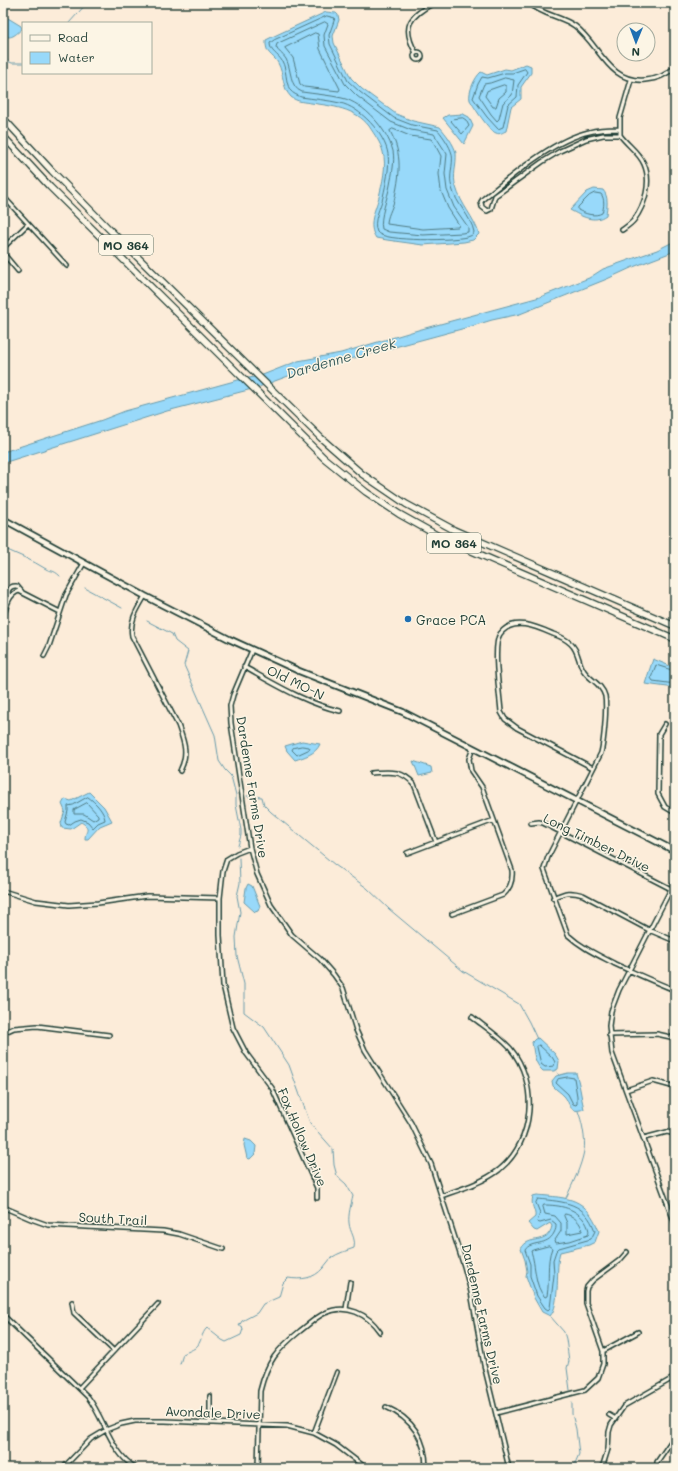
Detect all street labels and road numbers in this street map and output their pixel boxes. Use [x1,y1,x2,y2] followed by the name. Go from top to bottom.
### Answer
[99,235,153,255] road number: MO 364
[427,533,481,553] road number: MO 364
[265,661,327,703] street label: Old MO-N
[233,715,273,859] street label: Dardenne Farms Drive
[541,809,653,875] street label: Long Timber Drive
[275,1085,331,1189] street label: Fox Hollow Drive
[78,1208,148,1228] street label: South Trail
[459,1242,507,1386] street label: Dardenne Farms Drive
[165,1402,261,1422] street label: Avondale Drive

